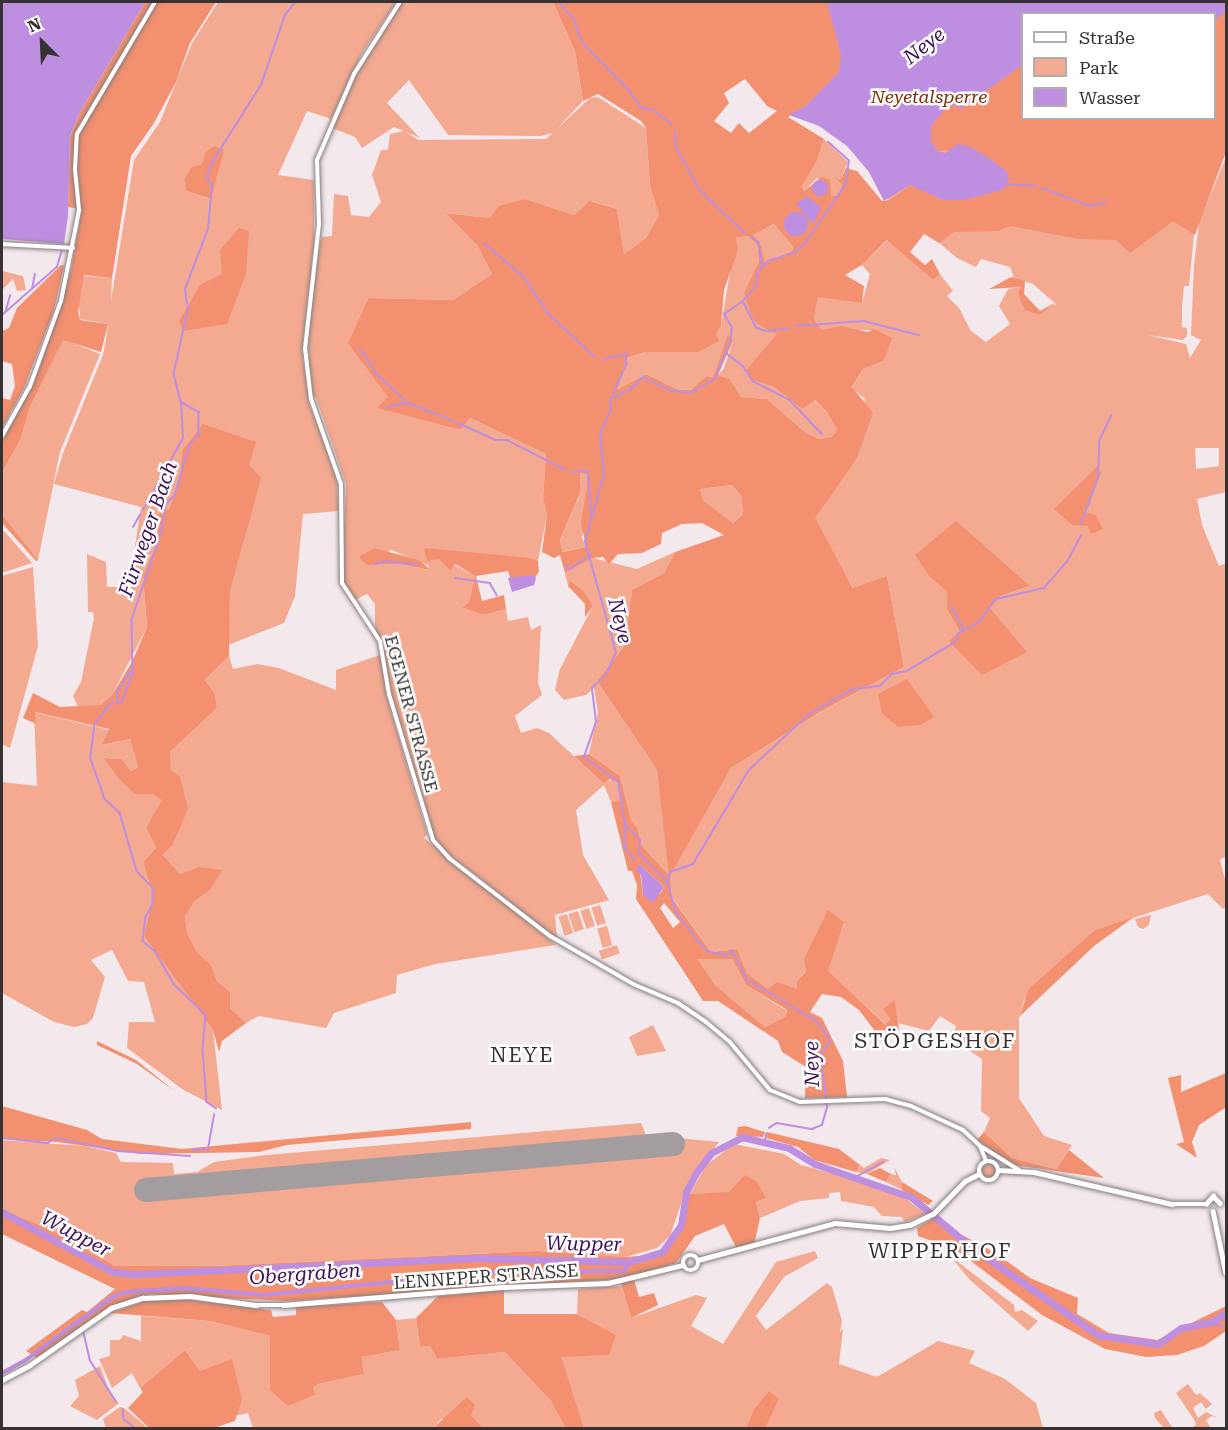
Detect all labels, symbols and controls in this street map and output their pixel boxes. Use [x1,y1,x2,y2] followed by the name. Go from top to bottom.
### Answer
[12,12,72,72] north arrow
[1021,12,1216,120] legend
[25,14,44,36] text: N
[899,22,949,70] water label: Neye
[1079,27,1135,48] text: Straße
[1079,57,1119,78] text: Park
[871,86,987,108] park label: Neyetalsperre
[1079,87,1140,108] text: Wasser
[114,458,182,600] water label: Fürweger Bach
[603,596,637,646] water label: Neye
[380,633,442,795] street label: EGENER STRASSE
[854,1028,1016,1054] district label: STÖPGESHOF
[800,1041,824,1087] water label: Neye
[490,1042,554,1068] district label: NEYE
[37,1206,115,1262] water label: Wupper
[546,1231,622,1257] water label: Wupper
[868,1238,1012,1264] district label: WIPPERHOF
[248,1258,362,1290] water label: Obergraben
[393,1260,579,1294] street label: LENNEPER STRASSE

